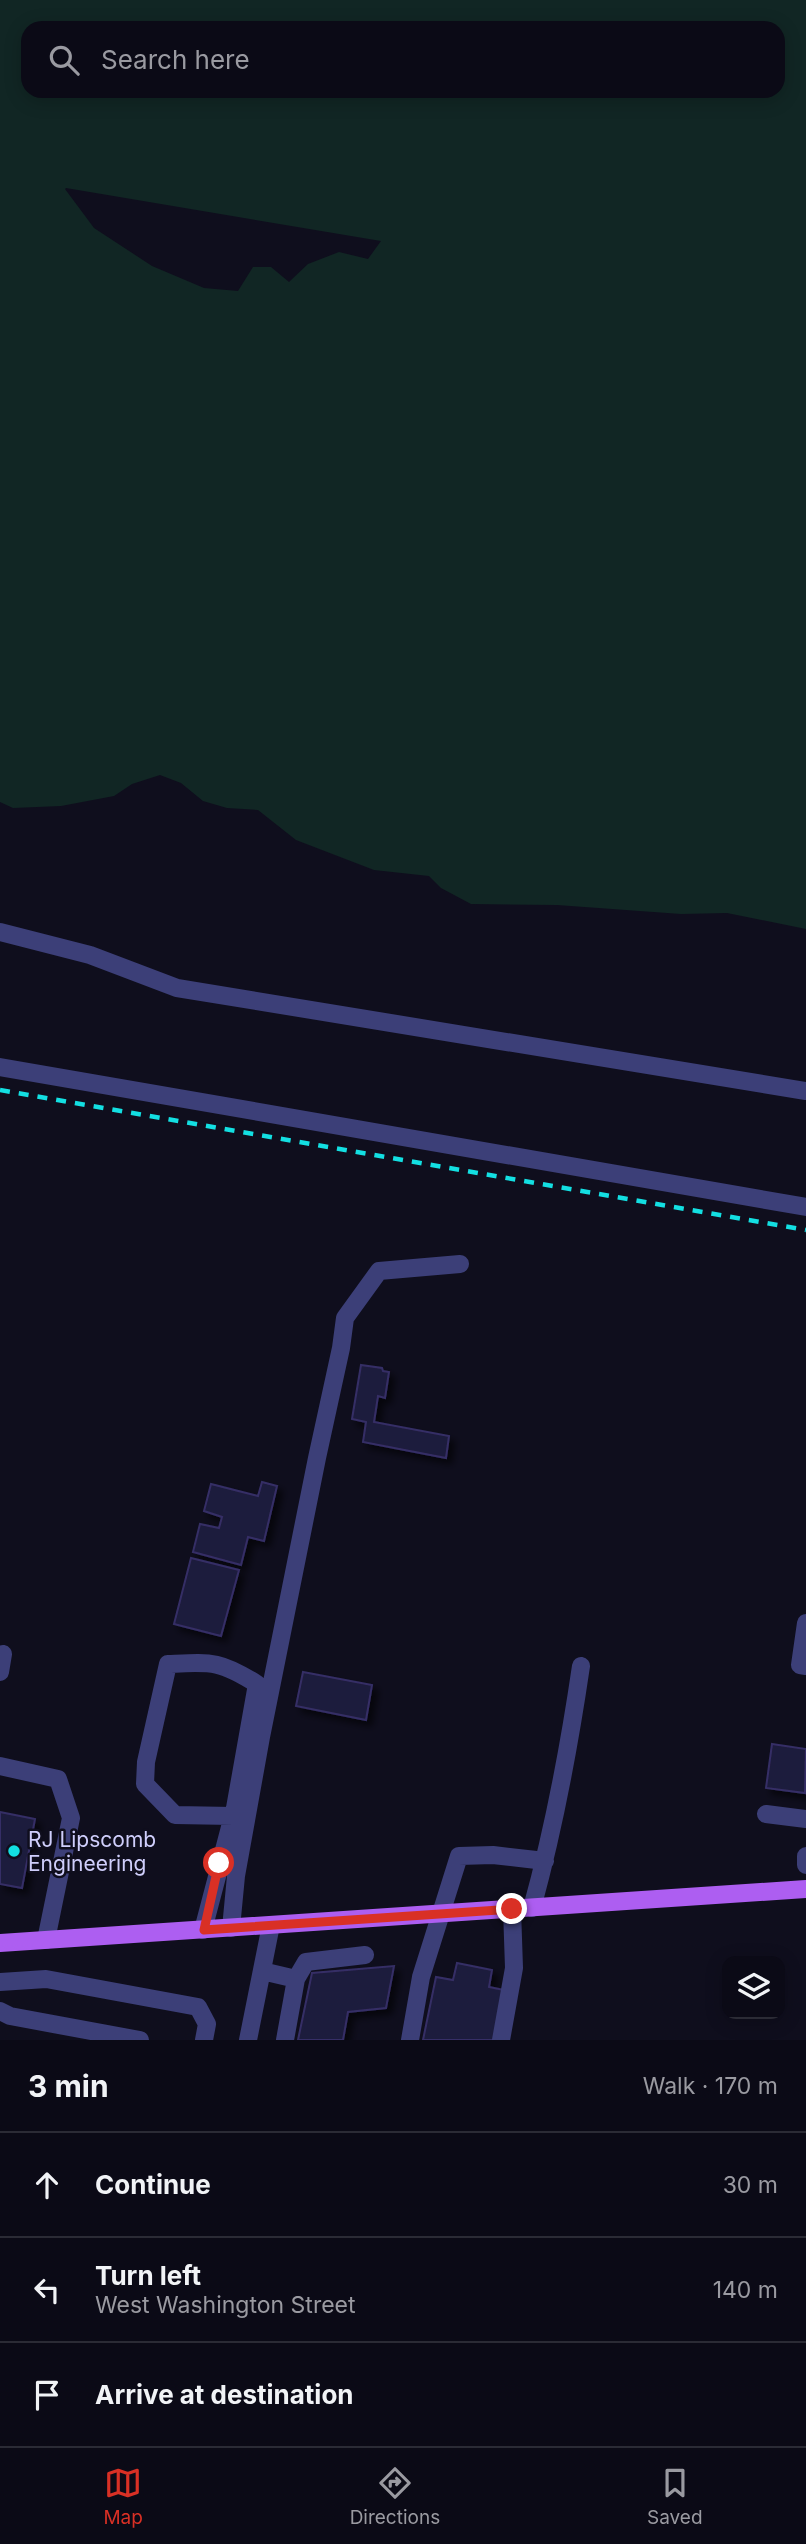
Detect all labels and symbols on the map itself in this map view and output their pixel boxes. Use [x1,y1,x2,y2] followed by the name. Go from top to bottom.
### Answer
[28,1827,156,1876] place label: RJ Lipscomb Engineering
[6,1843,22,1859] marker: RJ Lipscomb Engineering
[203,1847,234,1878] route start
[496,1893,527,1924] route end

